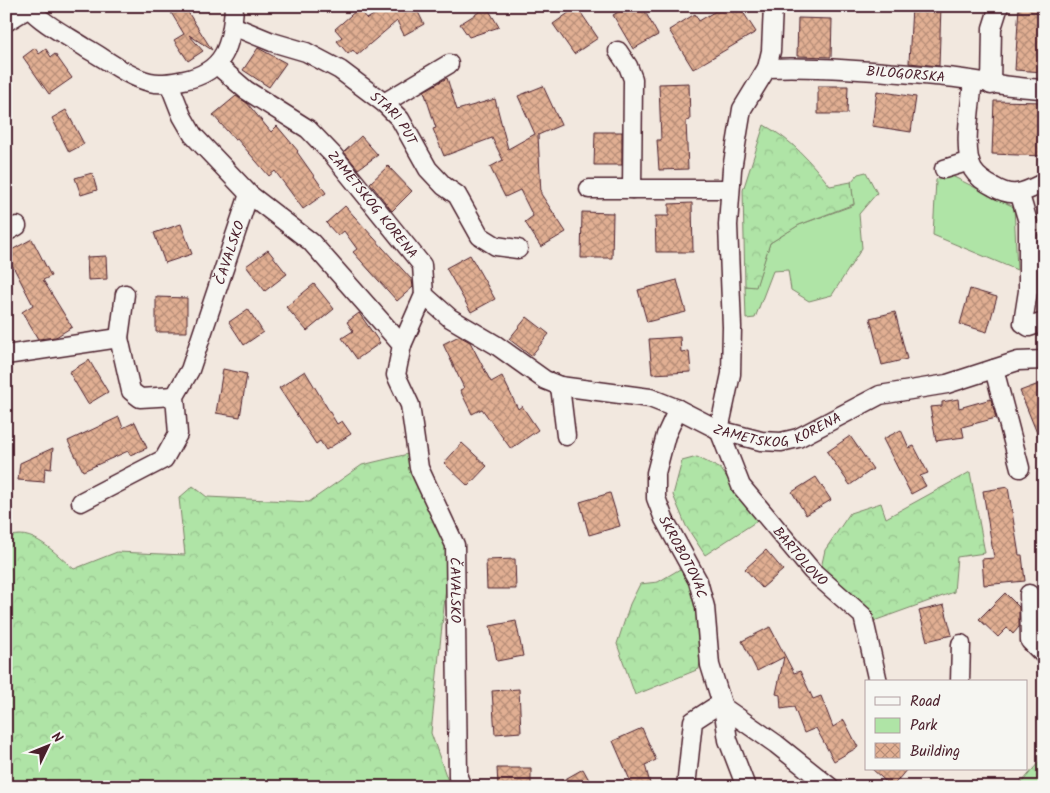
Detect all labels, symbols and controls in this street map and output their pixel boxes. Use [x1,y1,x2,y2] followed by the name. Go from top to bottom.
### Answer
[866,61,946,89] street label: BILOGORSKA
[365,86,423,150] street label: STARI PUT
[321,146,423,264] street label: ZAMETSKOG KORENA
[209,218,251,288] street label: ČAVALSKO
[709,407,846,454] street label: ZAMETSKOG KORENA
[652,512,712,601] street label: ŠKROBOTOVAC
[767,522,833,592] street label: BARTOLOVO
[443,557,466,624] street label: ČAVALSKO
[865,680,1028,770] legend
[910,690,941,714] text: Road
[910,714,938,738] text: Park
[22,720,72,770] north arrow
[46,727,68,749] text: N
[910,740,960,764] text: Building

